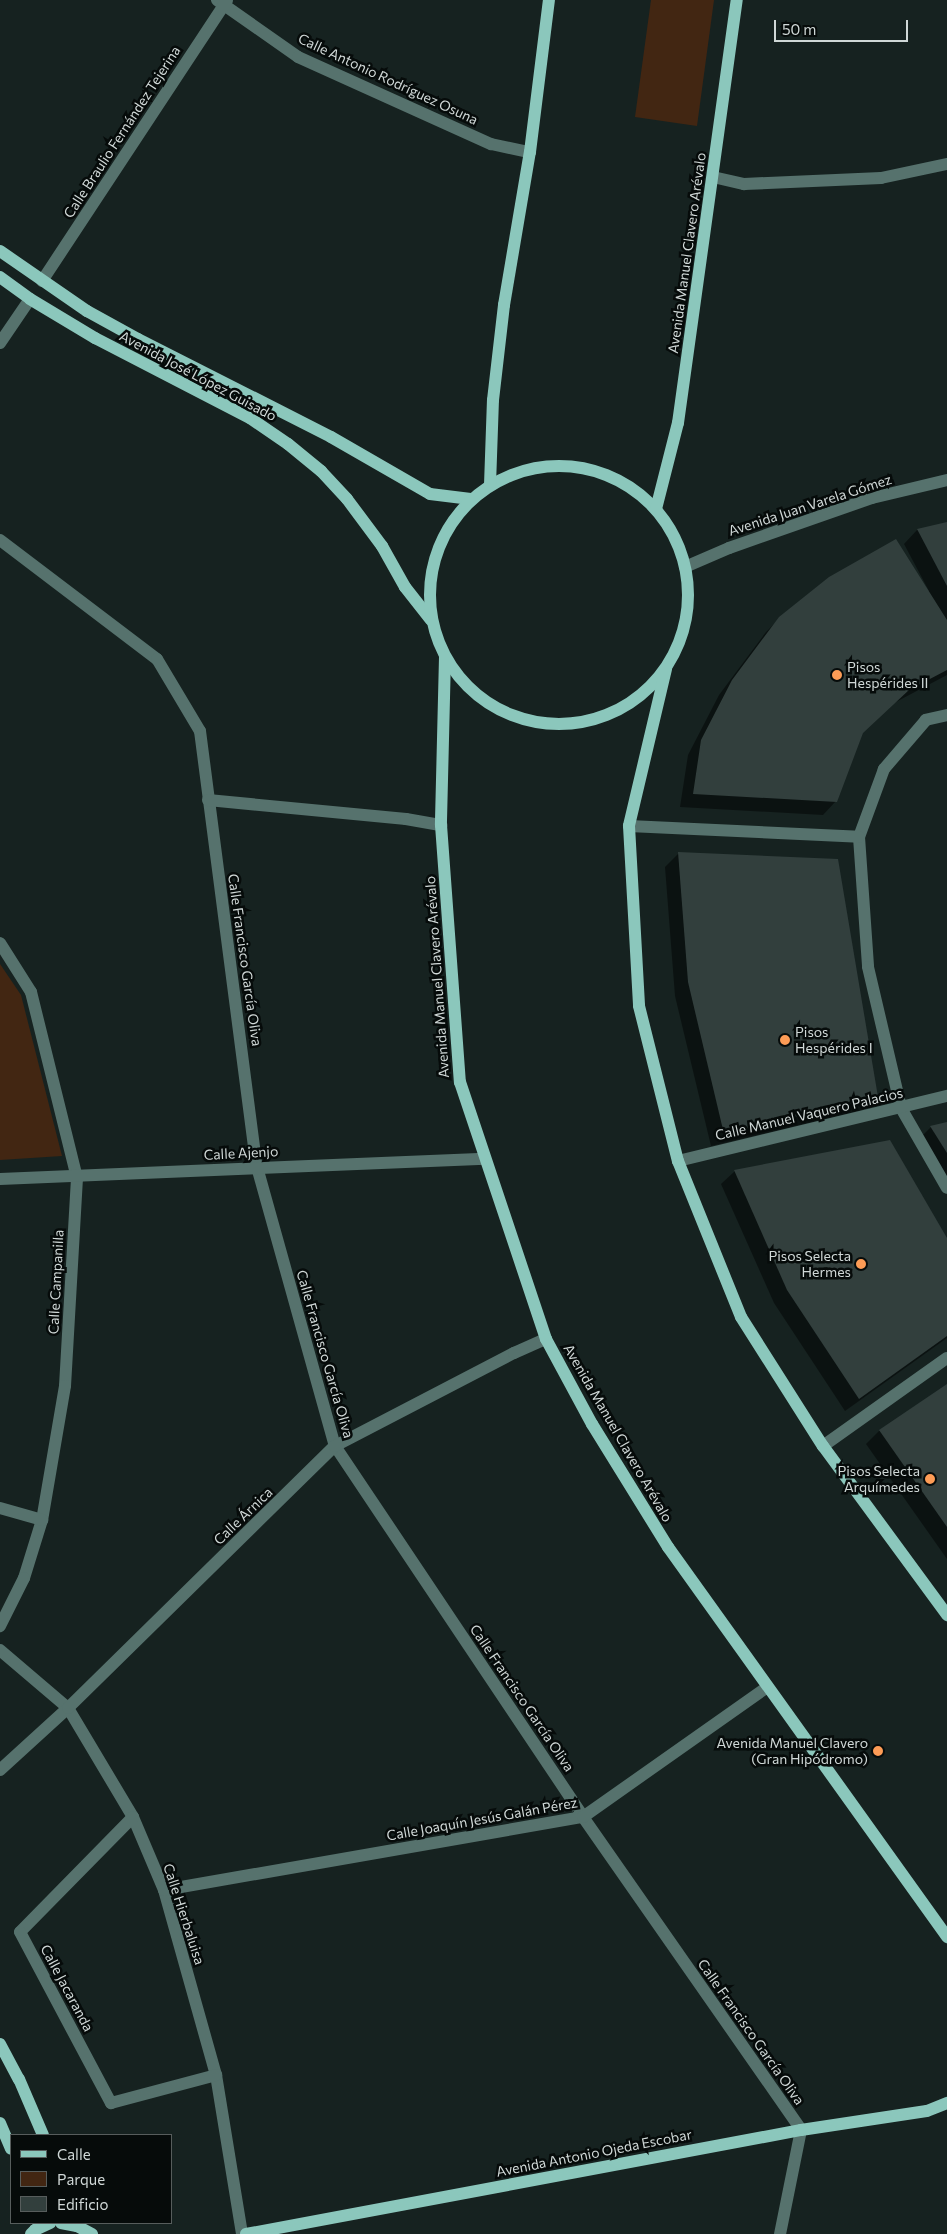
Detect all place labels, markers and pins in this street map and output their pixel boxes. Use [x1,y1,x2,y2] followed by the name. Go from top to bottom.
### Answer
[847,659,928,692] place label: Pisos Hespérides II
[831,669,843,681] marker: Pisos Hespérides II
[795,1024,873,1056] place label: Pisos Hespérides I
[779,1034,791,1046] marker: Pisos Hespérides I
[768,1248,851,1280] place label: Pisos Selecta Hermes
[855,1258,867,1270] marker: Pisos Selecta Hermes
[837,1463,920,1495] place label: Pisos Selecta Arquímedes
[924,1473,936,1485] marker: Pisos Selecta Arquímedes
[716,1735,868,1768] place label: Avenida Manuel Clavero (Gran Hipódromo)
[872,1745,884,1757] marker: Avenida Manuel Clavero (Gran Hipódromo)

